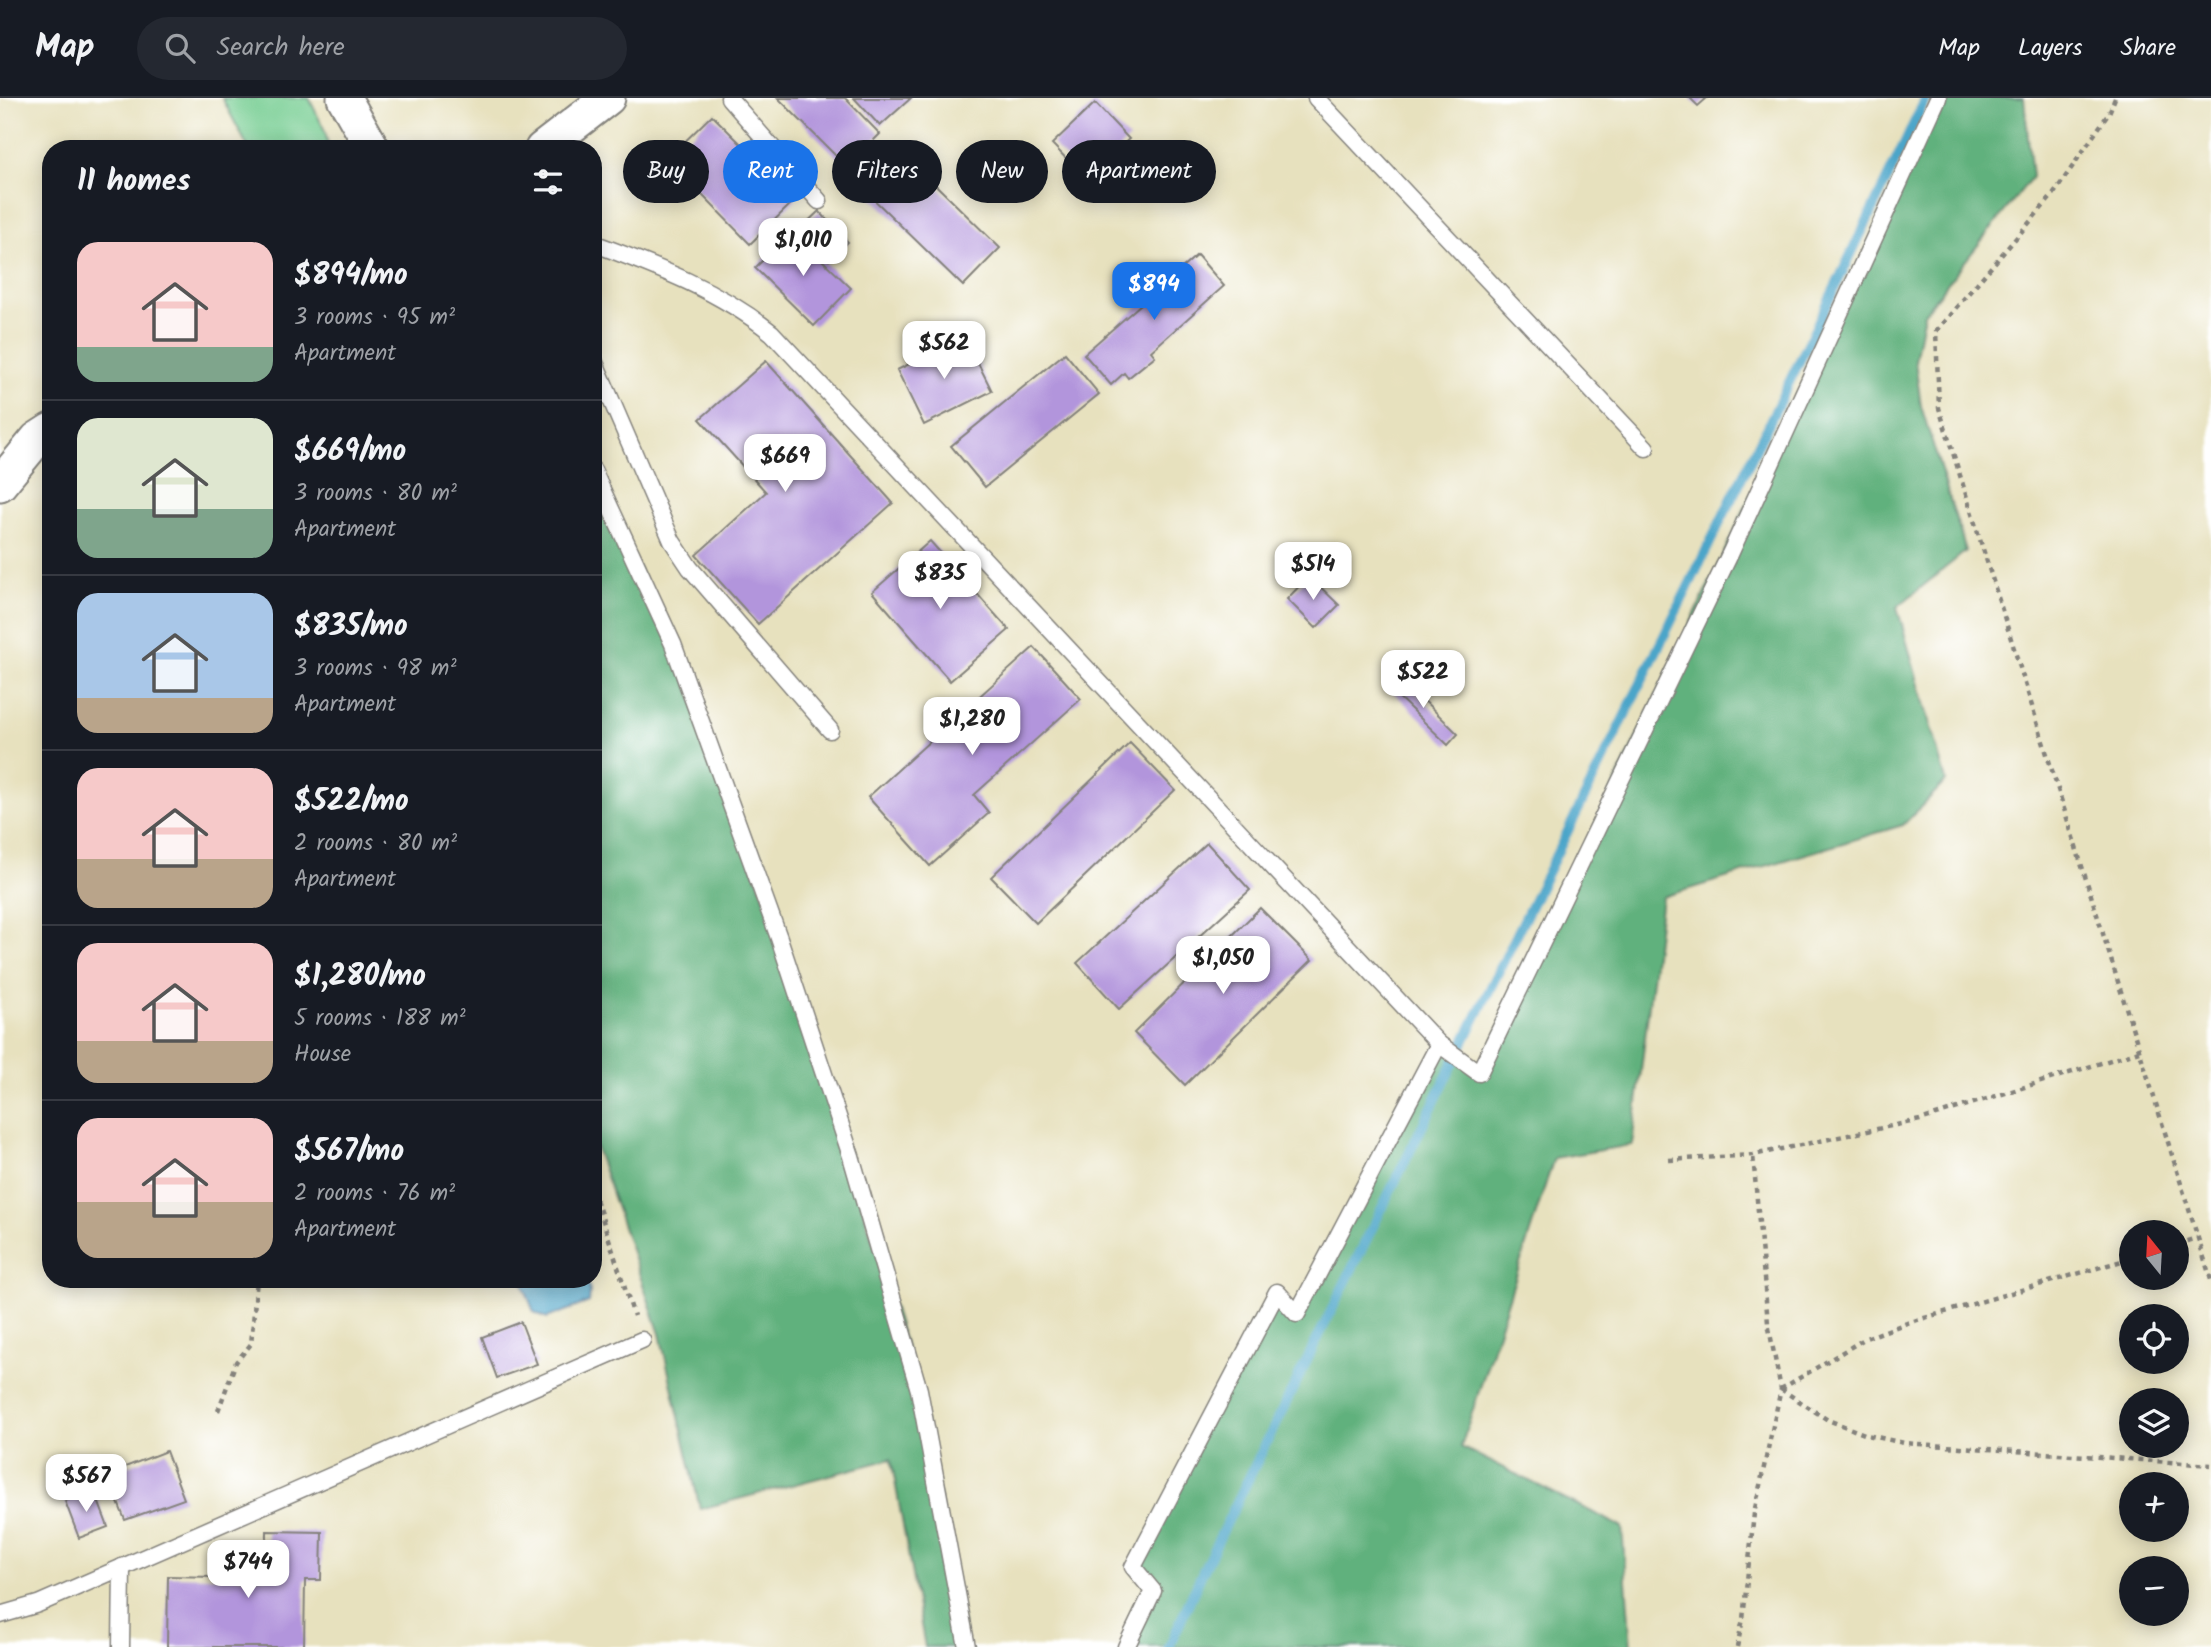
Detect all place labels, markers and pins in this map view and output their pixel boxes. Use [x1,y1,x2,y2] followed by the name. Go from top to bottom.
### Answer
[746,218,860,278] pin: $1,010
[1113,262,1195,322] pin: $894
[903,322,985,381] pin: $562
[744,434,826,494] pin: $669
[1272,542,1354,602] pin: $514
[899,552,981,611] pin: $835
[1382,650,1464,710] pin: $522
[915,698,1029,757] pin: $1,280
[1166,936,1280,996] pin: $1,050
[45,1454,127,1514] pin: $567
[207,1540,289,1600] pin: $744

